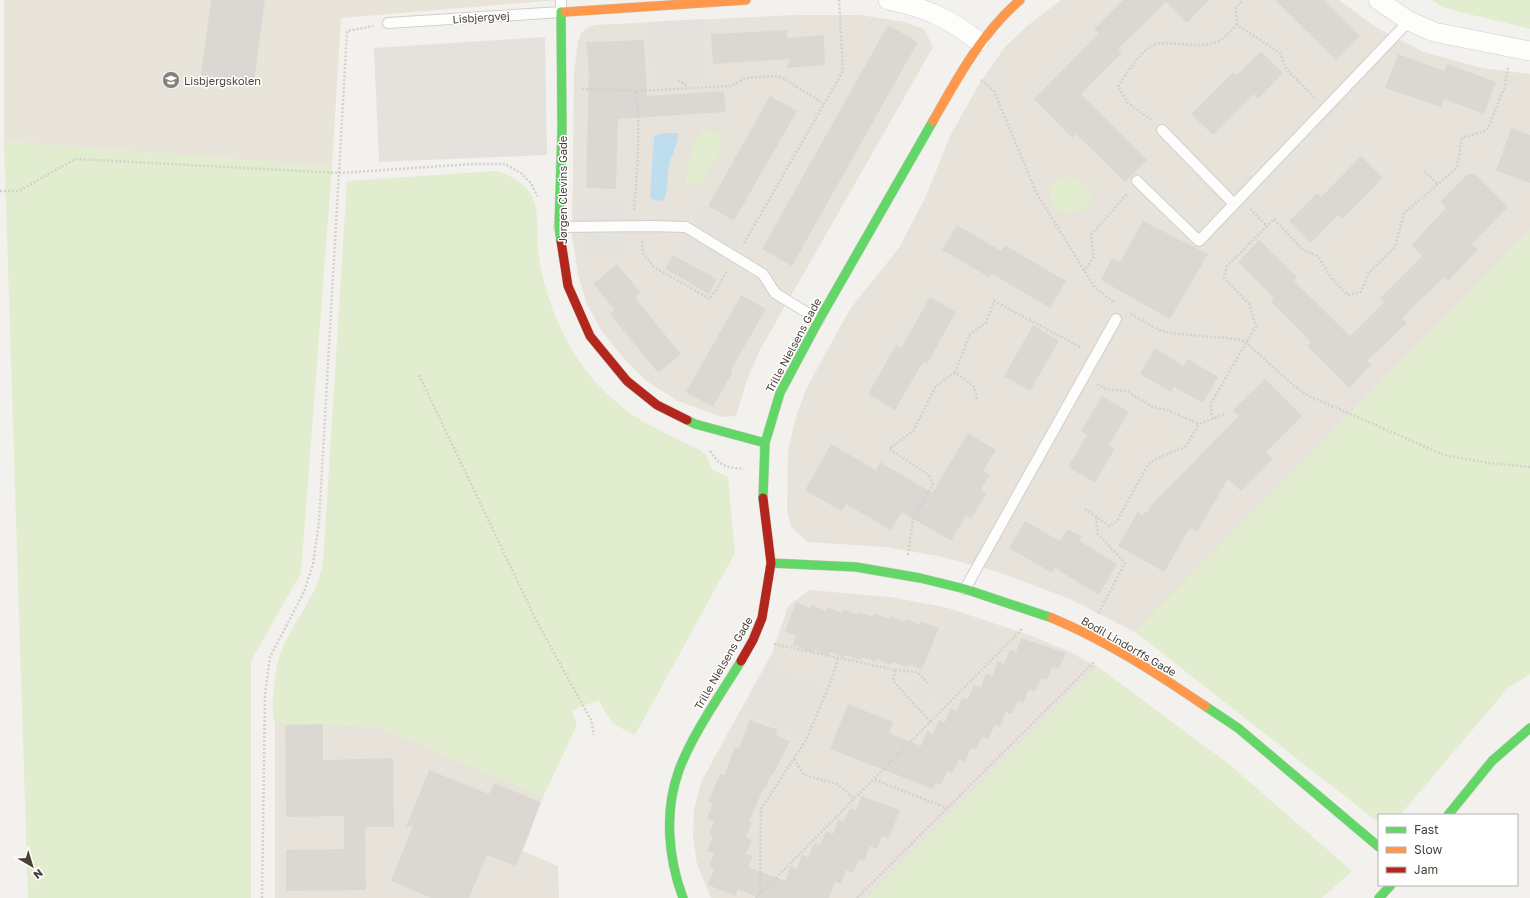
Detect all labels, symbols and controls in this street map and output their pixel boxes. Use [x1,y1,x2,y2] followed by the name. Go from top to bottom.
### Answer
[452,9,510,25] street label: Lisbjergvej
[161,70,181,90] school or university icon: Lisbjergskolen
[184,74,261,87] place label: Lisbjergskolen
[556,136,569,244] street label: Jørgen Clevins Gade
[763,296,823,394] street label: Trille Nielsens Gade
[1079,613,1179,679] street label: Bodil Lindorffs Gade
[691,614,755,712] street label: Trille Nielsens Gade
[1378,814,1518,886] legend
[1414,822,1439,837] text: Fast
[1414,842,1442,857] text: Slow
[12,846,52,886] north arrow
[1414,862,1438,877] text: Jam
[31,867,46,882] text: N

